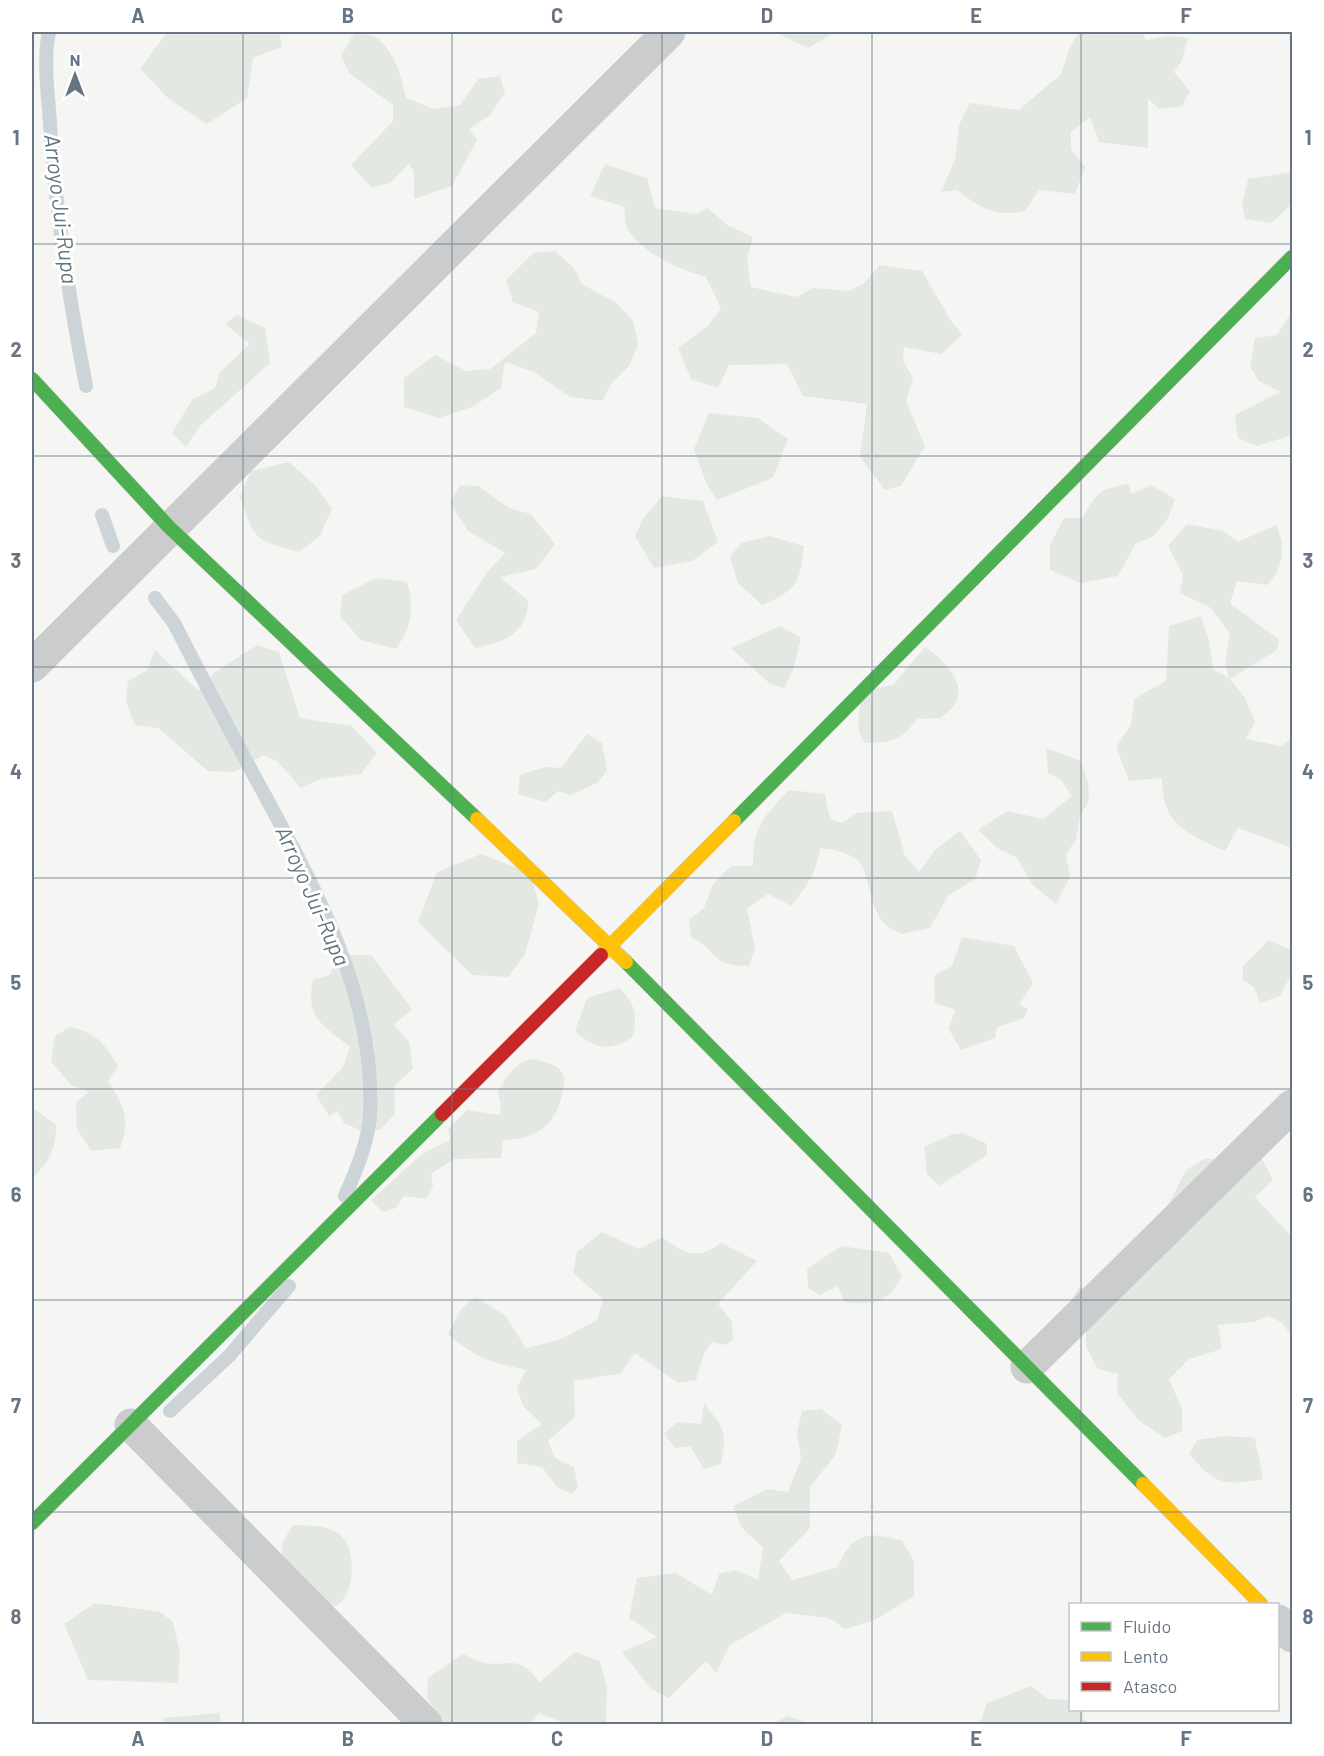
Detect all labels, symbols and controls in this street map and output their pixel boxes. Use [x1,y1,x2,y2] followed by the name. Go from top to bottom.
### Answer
[131,3,145,27] text: A
[342,3,354,27] text: B
[551,3,563,27] text: C
[761,3,773,27] text: D
[970,3,982,27] text: E
[1180,3,1192,27] text: F
[45,45,105,105] north arrow
[70,50,80,69] text: N
[12,125,20,149] text: 1
[1304,125,1312,149] text: 1
[40,133,84,285] water label: Arroyo Jui-Rupa
[10,337,22,361] text: 2
[1302,337,1314,361] text: 2
[11,548,21,572] text: 3
[1303,548,1313,572] text: 3
[10,759,22,783] text: 4
[1302,759,1314,783] text: 4
[271,822,356,970] water label: Arroyo Jui-Rupa
[11,970,22,994] text: 5
[1303,970,1314,994] text: 5
[11,1182,22,1206] text: 6
[1303,1182,1314,1206] text: 6
[11,1393,21,1417] text: 7
[1303,1393,1313,1417] text: 7
[1069,1603,1279,1711] legend
[11,1604,22,1628] text: 8
[1303,1604,1314,1628] text: 8
[1123,1615,1171,1637] text: Fluido
[1123,1645,1169,1667] text: Lento
[1123,1675,1177,1697] text: Atasco
[131,1726,145,1750] text: A
[342,1726,354,1750] text: B
[551,1726,563,1750] text: C
[761,1726,773,1750] text: D
[970,1726,982,1750] text: E
[1180,1726,1192,1750] text: F

